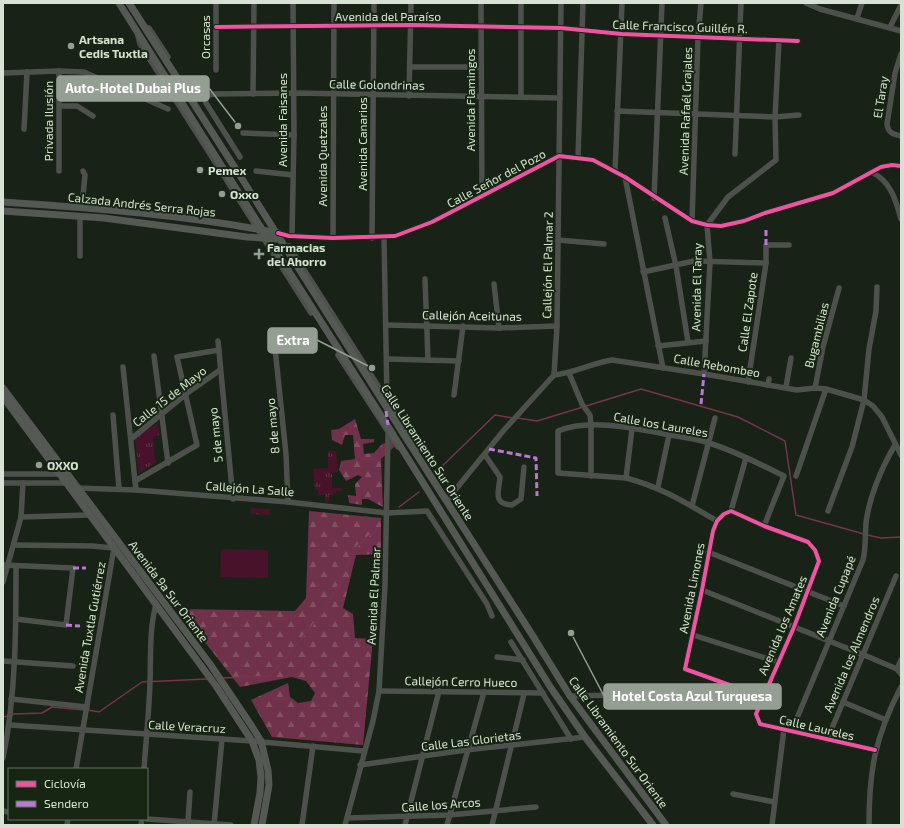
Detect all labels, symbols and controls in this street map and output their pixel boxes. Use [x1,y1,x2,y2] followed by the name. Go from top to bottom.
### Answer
[335,9,441,23] street label: Avenida del Paraíso
[198,15,212,59] street label: Orcasas
[612,17,748,35] street label: Calle Francisco Guillén R.
[79,32,148,60] place label: Artsana Cedis Tuxtla
[66,41,76,51] marker: Artsana Cedis Tuxtla
[676,47,695,175] street label: Avenida Rafaél Grajales
[463,49,477,151] street label: Avenida Flamingos
[275,73,289,167] street label: Avenida Faisanes
[870,74,890,119] street label: El Taray
[57,76,209,101] callout: Auto-Hotel Dubai Plus
[329,76,425,92] street label: Calle Golondrinas
[65,80,201,96] text: Auto-Hotel Dubai Plus
[41,81,55,161] street label: Privada Ilusión
[355,97,369,191] street label: Avenida Canarios
[315,106,330,206] street label: Avenida Quetzales
[444,146,548,210] street label: Calle Señor del Pozo
[208,163,246,177] place label: Pemex
[195,165,205,175] marker: Pemex
[230,187,259,201] place label: Oxxo
[67,189,217,220] street label: Calzada Andrés Serra Rojas
[217,189,227,199] marker: Oxxo
[539,211,556,319] street label: Callejón El Palmar 2
[267,240,326,268] place label: Farmacias del Ahorro
[688,242,704,331] street label: Avenida El Taray
[254,249,264,259] marker: Farmacias del Ahorro
[734,271,760,353] street label: Calle El Zapote
[801,301,831,369] street label: Bugambilias
[422,307,522,324] street label: Callejón Aceitunas
[268,328,317,353] callout: Extra
[276,332,310,348] text: Extra
[673,350,762,380] street label: Calle Rebombeo
[129,363,209,429] street label: Calle 15 de Mayo
[379,381,477,523] street label: Calle Libramiento Sur Oriente
[263,397,281,455] street label: 8 de mayo
[205,407,225,463] street label: 5 de mayo
[613,409,709,439] street label: Calle los Laureles
[47,458,79,472] place label: OXXO
[34,460,44,470] marker: OXXO
[205,478,295,499] street label: Callejón La Salle
[126,538,212,644] street label: Avenida 9a Sur Oriente
[675,541,707,635] street label: Avenida Limones
[363,547,383,645] street label: Avenida El Palmar
[812,553,858,639] street label: Avenida Cupapé
[71,560,107,694] street label: Avenida Tuxtla Gutiérrez
[755,573,809,677] street label: Avenida los Amates
[820,594,882,714] street label: Avenida los Almendros
[405,673,518,690] street label: Callejón Cerro Hueco
[567,674,671,810] street label: Calle Libramiento Sur Oriente
[604,684,781,709] callout: Hotel Costa Azul Turquesa
[612,688,772,704] text: Hotel Costa Azul Turquesa
[778,712,856,742] street label: Calle Laureles
[148,717,226,735] street label: Calle Veracruz
[420,727,522,753] street label: Calle Las Glorietas
[8,768,148,820] legend
[44,776,86,790] text: Ciclovía
[401,794,481,814] street label: Calle los Arcos
[44,796,89,810] text: Sendero

